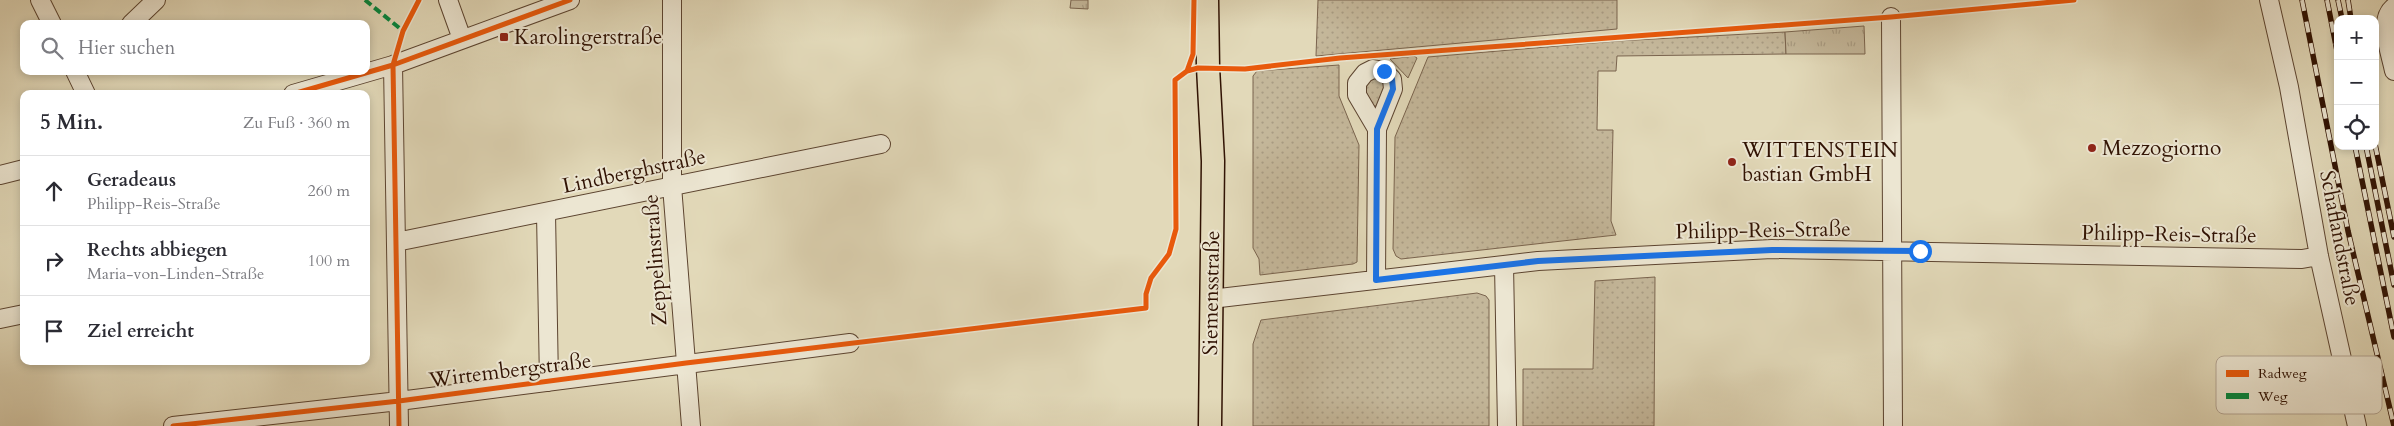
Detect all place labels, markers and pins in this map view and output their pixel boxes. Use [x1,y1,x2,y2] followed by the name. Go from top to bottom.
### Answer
[514,23,662,52] place label: Karolingerstraße
[498,31,510,43] marker: Karolingerstraße
[2102,134,2221,163] place label: Mezzogiorno
[1741,136,1898,189] place label: WITTENSTEIN bastian GmbH
[2086,142,2098,154] marker: Mezzogiorno
[1726,156,1738,168] marker: WITTENSTEIN bastian GmbH

